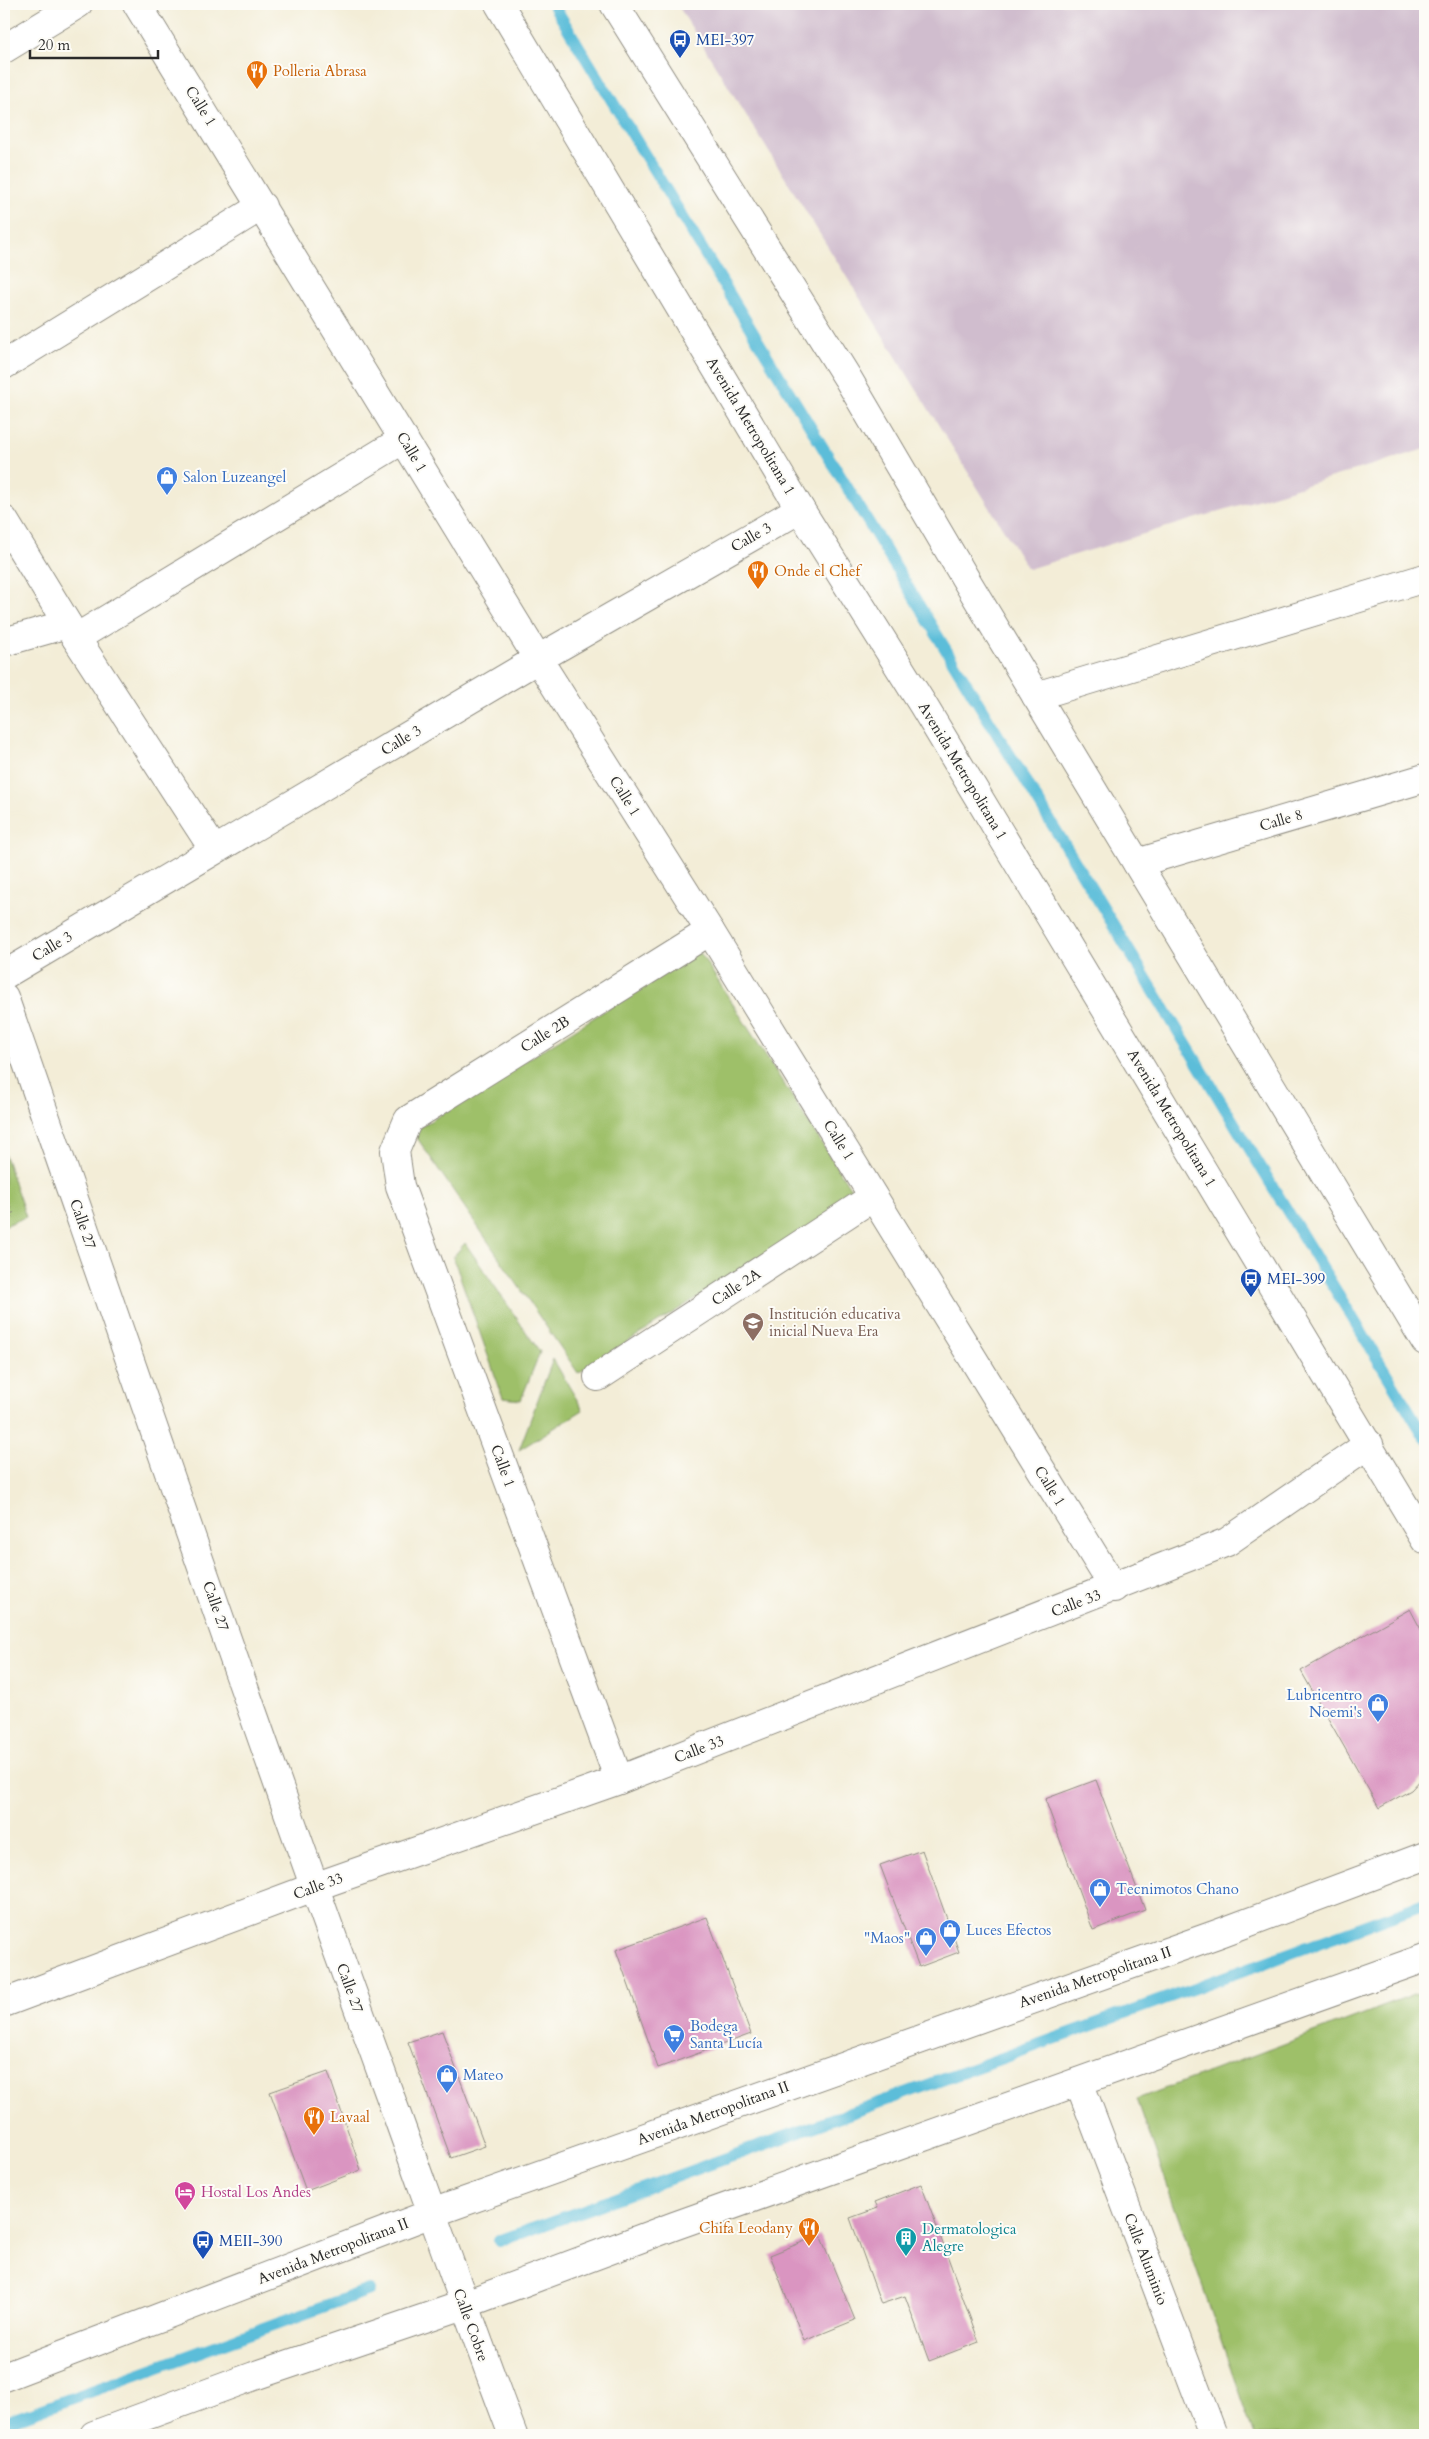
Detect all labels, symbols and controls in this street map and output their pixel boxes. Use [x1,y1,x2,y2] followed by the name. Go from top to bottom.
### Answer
[30,28,158,60] scale bar
[668,28,692,59] bus stop icon: MEI-397
[696,30,755,50] place label: MEI-397
[38,35,70,55] text: 20 m
[245,59,269,90] restaurant icon: Polleria Abrasa
[273,61,367,81] place label: Polleria Abrasa
[181,82,221,130] street label: Calle 1
[702,353,800,499] street label: Avenida Metropolitana 1
[392,428,432,476] street label: Calle 1
[155,465,179,496] shop icon: Salon Luzeangel
[183,467,287,487] place label: Salon Luzeangel
[727,517,775,557] street label: Calle 3
[746,559,770,590] restaurant icon: Onde el Chef
[774,561,862,581] place label: Onde el Chef
[914,698,1012,844] street label: Avenida Metropolitana 1
[377,720,425,760] street label: Calle 3
[605,772,645,820] street label: Calle 1
[1257,804,1305,836] street label: Calle 8
[28,926,76,966] street label: Calle 3
[517,1011,573,1057] street label: Calle 2B
[1123,1045,1221,1191] street label: Avenida Metropolitana 1
[819,1116,859,1164] street label: Calle 1
[65,1196,101,1252] street label: Calle 27
[708,1264,765,1310] street label: Calle 2A
[1239,1267,1263,1298] bus stop icon: MEI-399
[1267,1269,1326,1289] place label: MEI-399
[769,1304,901,1341] place label: Institución educativa inicial Nueva Era
[741,1311,765,1342] school or university icon: Institución educativa inicial Nueva Era
[486,1442,520,1490] street label: Calle 1
[1030,1462,1070,1510] street label: Calle 1
[198,1578,234,1634] street label: Calle 27
[1048,1584,1104,1622] street label: Calle 33
[1286,1685,1362,1722] place label: Lubricentro Noemi's
[1366,1692,1390,1723] shop icon: Lubricentro Noemi's
[671,1730,727,1768] street label: Calle 33
[290,1868,346,1904] street label: Calle 33
[1088,1877,1112,1908] shop icon: Tecnimotos Chano
[1116,1879,1239,1899] place label: Tecnimotos Chano
[938,1918,962,1949] shop icon: Luces Efectos
[966,1920,1051,1940] place label: Luces Efectos
[914,1926,938,1957] shop icon: "Maos"
[864,1928,910,1948] place label: "Maos"
[1016,1941,1174,2013] street label: Avenida Metropolitana II
[332,1960,368,2016] street label: Calle 27
[690,2016,763,2053] place label: Bodega Santa Lucía
[662,2023,686,2054] supermarket icon: Bodega Santa Lucía
[435,2063,459,2094] shop icon: Mateo
[463,2065,503,2085] place label: Mateo
[634,2076,792,2150] street label: Avenida Metropolitana II
[302,2105,326,2136] restaurant icon: Lavaal
[330,2107,370,2127] place label: Lavaal
[173,2180,197,2211] hotel icon: Hostal Los Andes
[201,2182,311,2202] place label: Hostal Los Andes
[1119,2210,1173,2308] street label: Calle Aluminio
[255,2213,411,2289] street label: Avenida Metropolitana II
[797,2216,821,2247] restaurant icon: Chifa Leodany
[699,2218,793,2238] place label: Chifa Leodany
[922,2219,1017,2256] place label: Dermatologica Alegre
[894,2226,918,2257] building icon: Dermatologica Alegre
[191,2229,215,2260] bus stop icon: MEII-390
[219,2231,283,2251] place label: MEII-390
[449,2286,494,2364] street label: Calle Cobre

